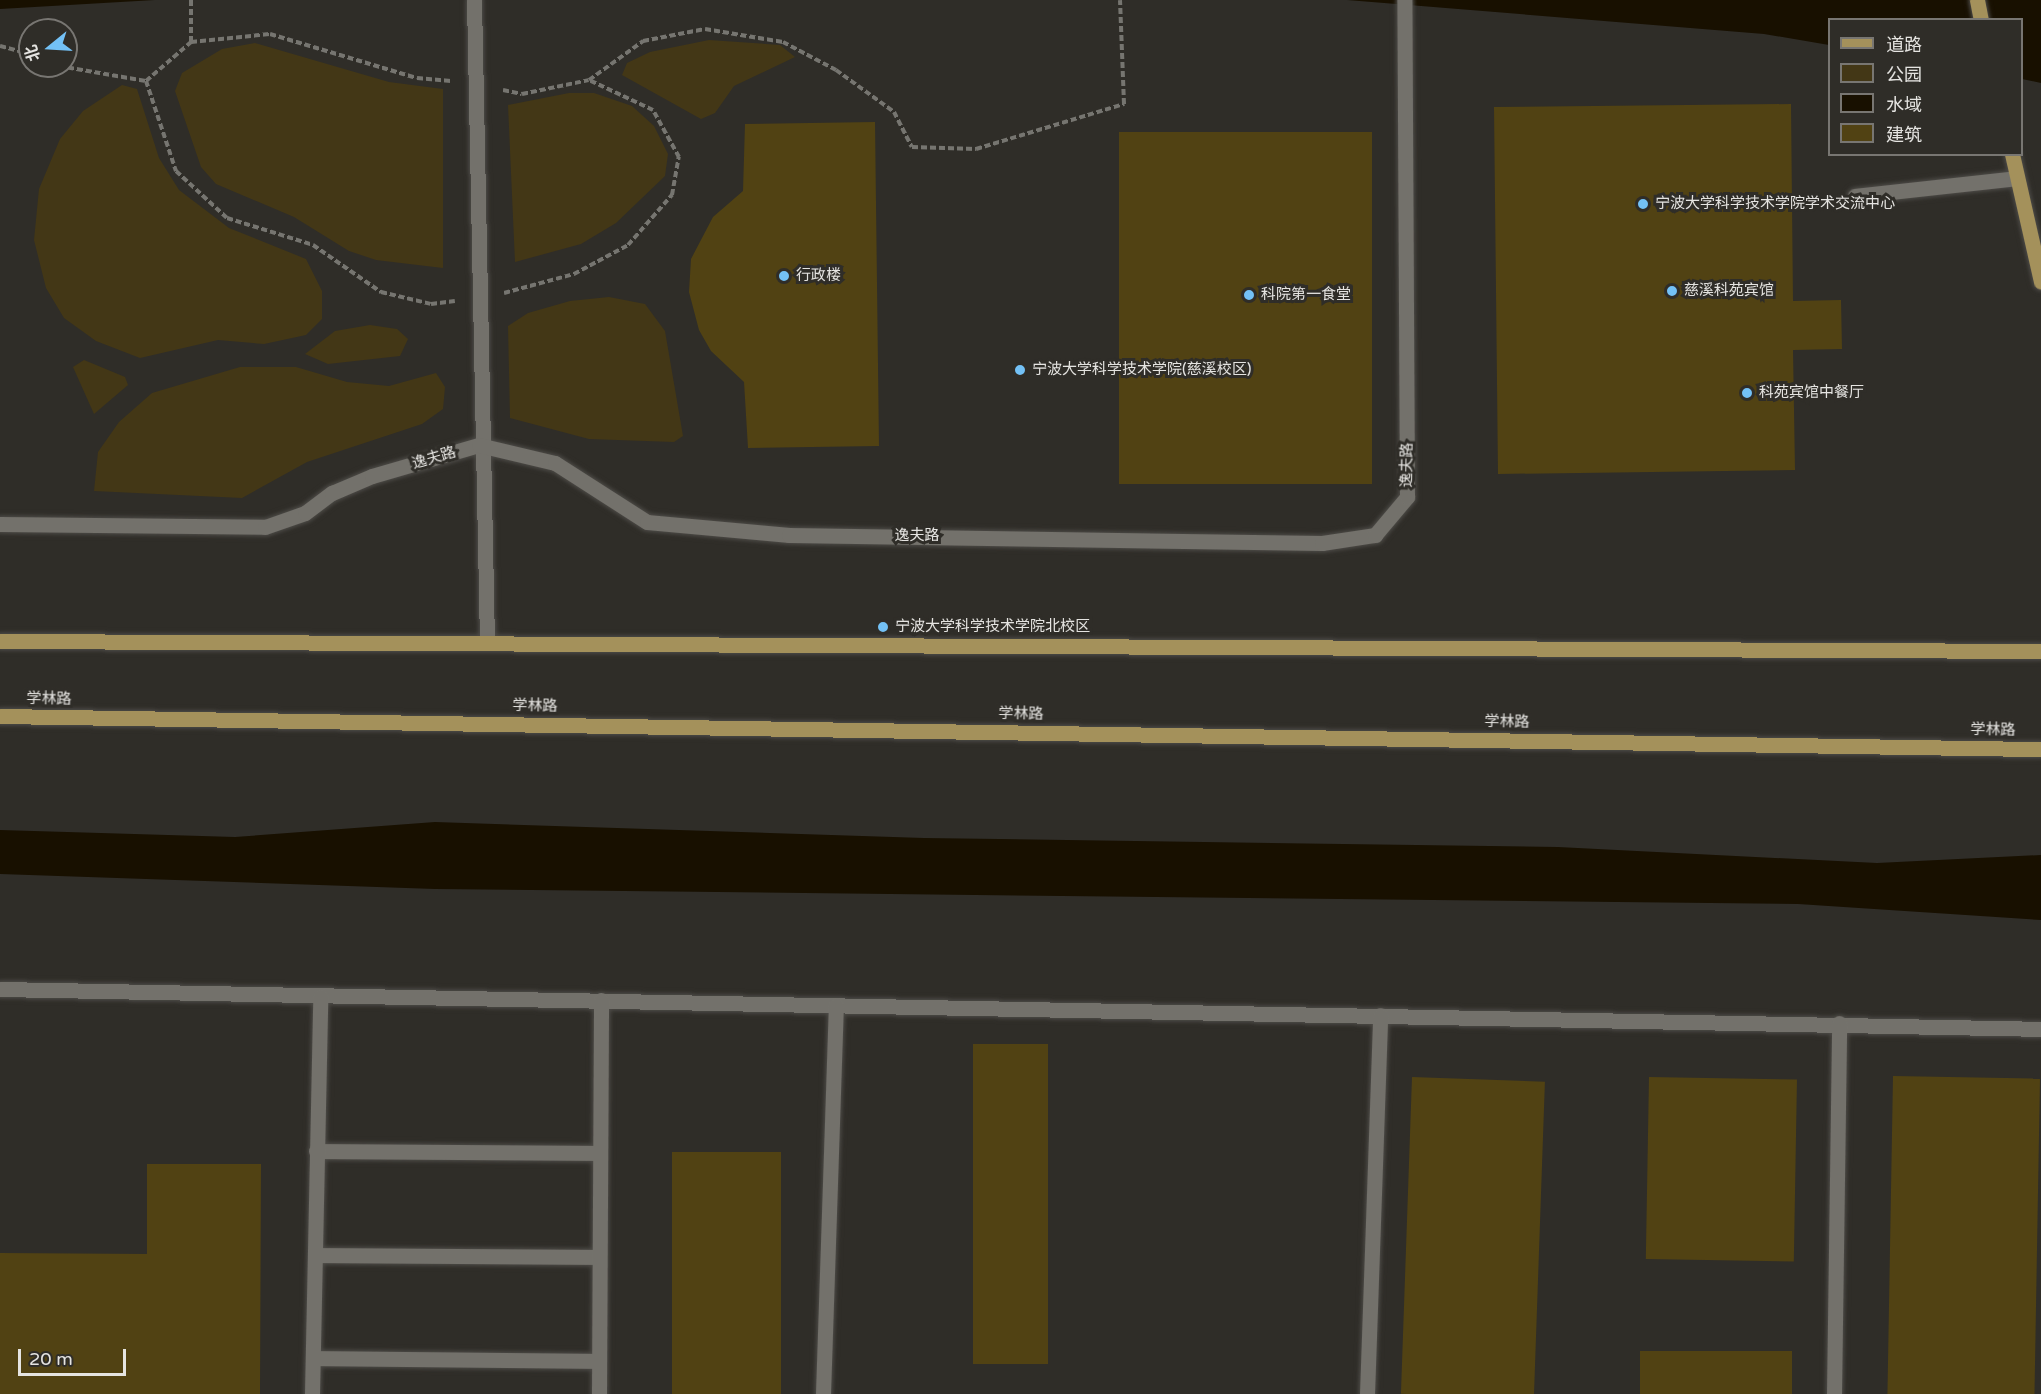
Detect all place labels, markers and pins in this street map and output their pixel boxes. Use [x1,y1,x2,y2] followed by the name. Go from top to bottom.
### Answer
[1655,195,1895,213] place label: 宁波大学科学技术学院学术交流中心
[1636,197,1650,211] marker: 宁波大学科学技术学院学术交流中心
[796,267,841,285] place label: 行政楼
[777,269,791,283] marker: 行政楼
[1684,282,1774,300] place label: 慈溪科苑宾馆
[1665,284,1679,298] marker: 慈溪科苑宾馆
[1261,286,1351,304] place label: 科院第一食堂
[1242,288,1256,302] marker: 科院第一食堂
[1032,361,1251,379] place label: 宁波大学科学技术学院(慈溪校区)
[1013,363,1027,377] marker: 宁波大学科学技术学院(慈溪校区)
[1759,384,1864,402] place label: 科苑宾馆中餐厅
[1740,386,1754,400] marker: 科苑宾馆中餐厅
[895,618,1090,636] place label: 宁波大学科学技术学院北校区
[876,620,890,634] marker: 宁波大学科学技术学院北校区

